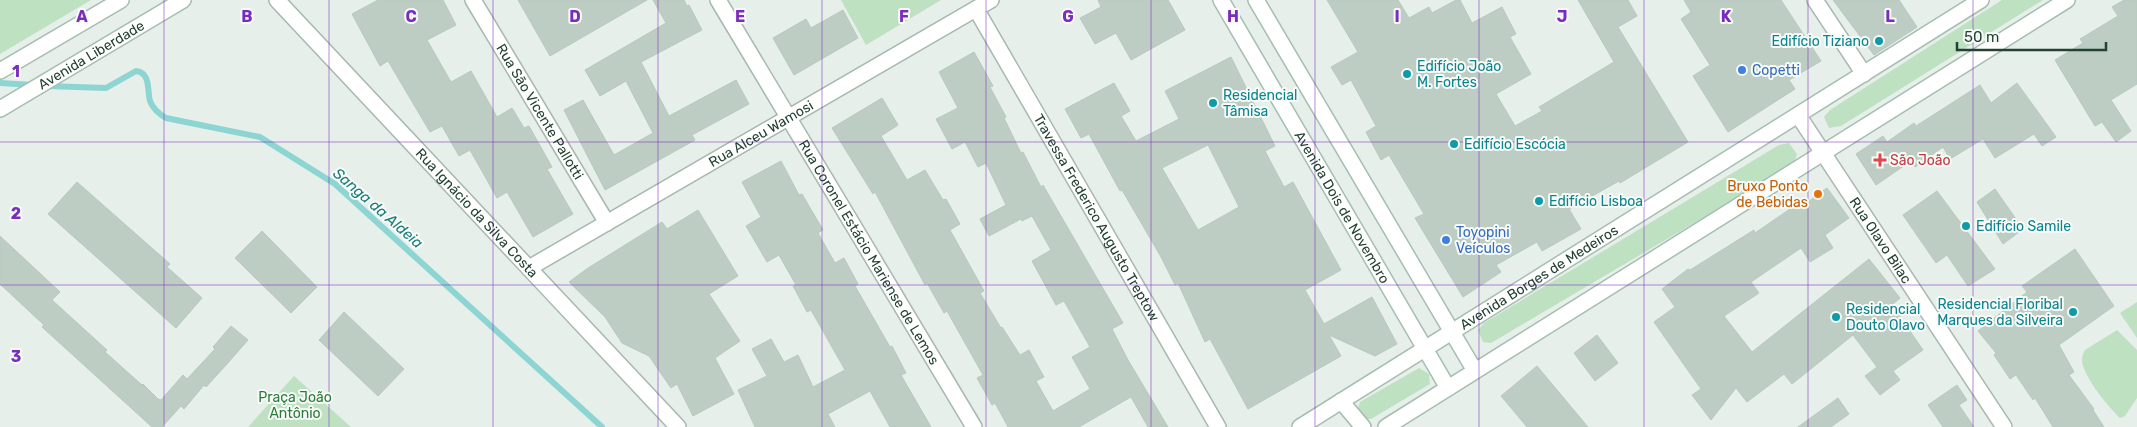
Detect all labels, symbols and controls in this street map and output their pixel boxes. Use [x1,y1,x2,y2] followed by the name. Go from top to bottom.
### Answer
[241,7,253,26] text: B
[405,7,417,26] text: C
[569,7,581,26] text: D
[735,7,745,26] text: E
[899,7,909,26] text: F
[1062,7,1074,26] text: G
[1227,7,1239,26] text: H
[1394,7,1400,26] text: I
[1557,7,1567,26] text: J
[1721,7,1732,26] text: K
[1885,7,1895,26] text: L
[36,16,148,92] street label: Avenida Liberdade
[1957,20,2106,52] scale bar
[1964,28,1999,46] text: 50 m
[1772,33,1869,50] place label: Edifício Tiziano
[1873,35,1885,47] marker: Edifício Tiziano
[492,41,587,183] street label: Rua São Vicente Pallotti
[1417,58,1501,91] place label: Edifício João M. Fortes
[12,62,20,81] text: 1
[1752,62,1800,79] place label: Copetti
[1736,64,1748,76] marker: Copetti
[1401,68,1413,80] marker: Edifício João M. Fortes
[1223,87,1297,120] place label: Residencial Tâmisa
[706,97,816,171] street label: Rua Alceu Wamosi
[1207,97,1219,109] marker: Residencial Tâmisa
[1030,111,1163,324] street label: Travessa Frederico Augusto Treptow
[1291,128,1393,287] street label: Avenida Dois de Novembro
[1464,136,1566,153] place label: Edifício Escócia
[795,137,943,368] street label: Rua Coronel Estácio Mariense de Lemos
[1448,138,1460,150] marker: Edifício Escócia
[412,145,541,281] street label: Rua Ignácio da Silva Costa
[1890,152,1951,169] place label: São João
[1874,154,1886,166] marker: São João
[329,164,427,252] water label: Sanga da Aldeia
[1727,178,1808,211] place label: Bruxo Ponto de Bebidas
[1812,188,1824,200] marker: Bruxo Ponto de Bebidas
[1549,193,1643,210] place label: Edifício Lisboa
[1846,194,1915,287] street label: Rua Olavo Bilac
[1533,195,1545,207] marker: Edifício Lisboa
[11,204,21,223] text: 2
[1976,218,2071,235] place label: Edifício Samile
[1960,220,1972,232] marker: Edifício Samile
[1457,222,1621,334] street label: Avenida Borges de Medeiros
[1456,224,1510,257] place label: Toyopini Veículos
[1440,234,1452,246] marker: Toyopini Veículos
[1937,296,2063,329] place label: Residencial Floribal Marques da Silveira
[1846,301,1925,334] place label: Residencial Douto Olavo
[2067,306,2079,318] marker: Residencial Floribal Marques da Silveira
[1830,311,1842,323] marker: Residencial Douto Olavo
[11,347,21,366] text: 3
[258,389,332,422] park label: Praça João Antônio

